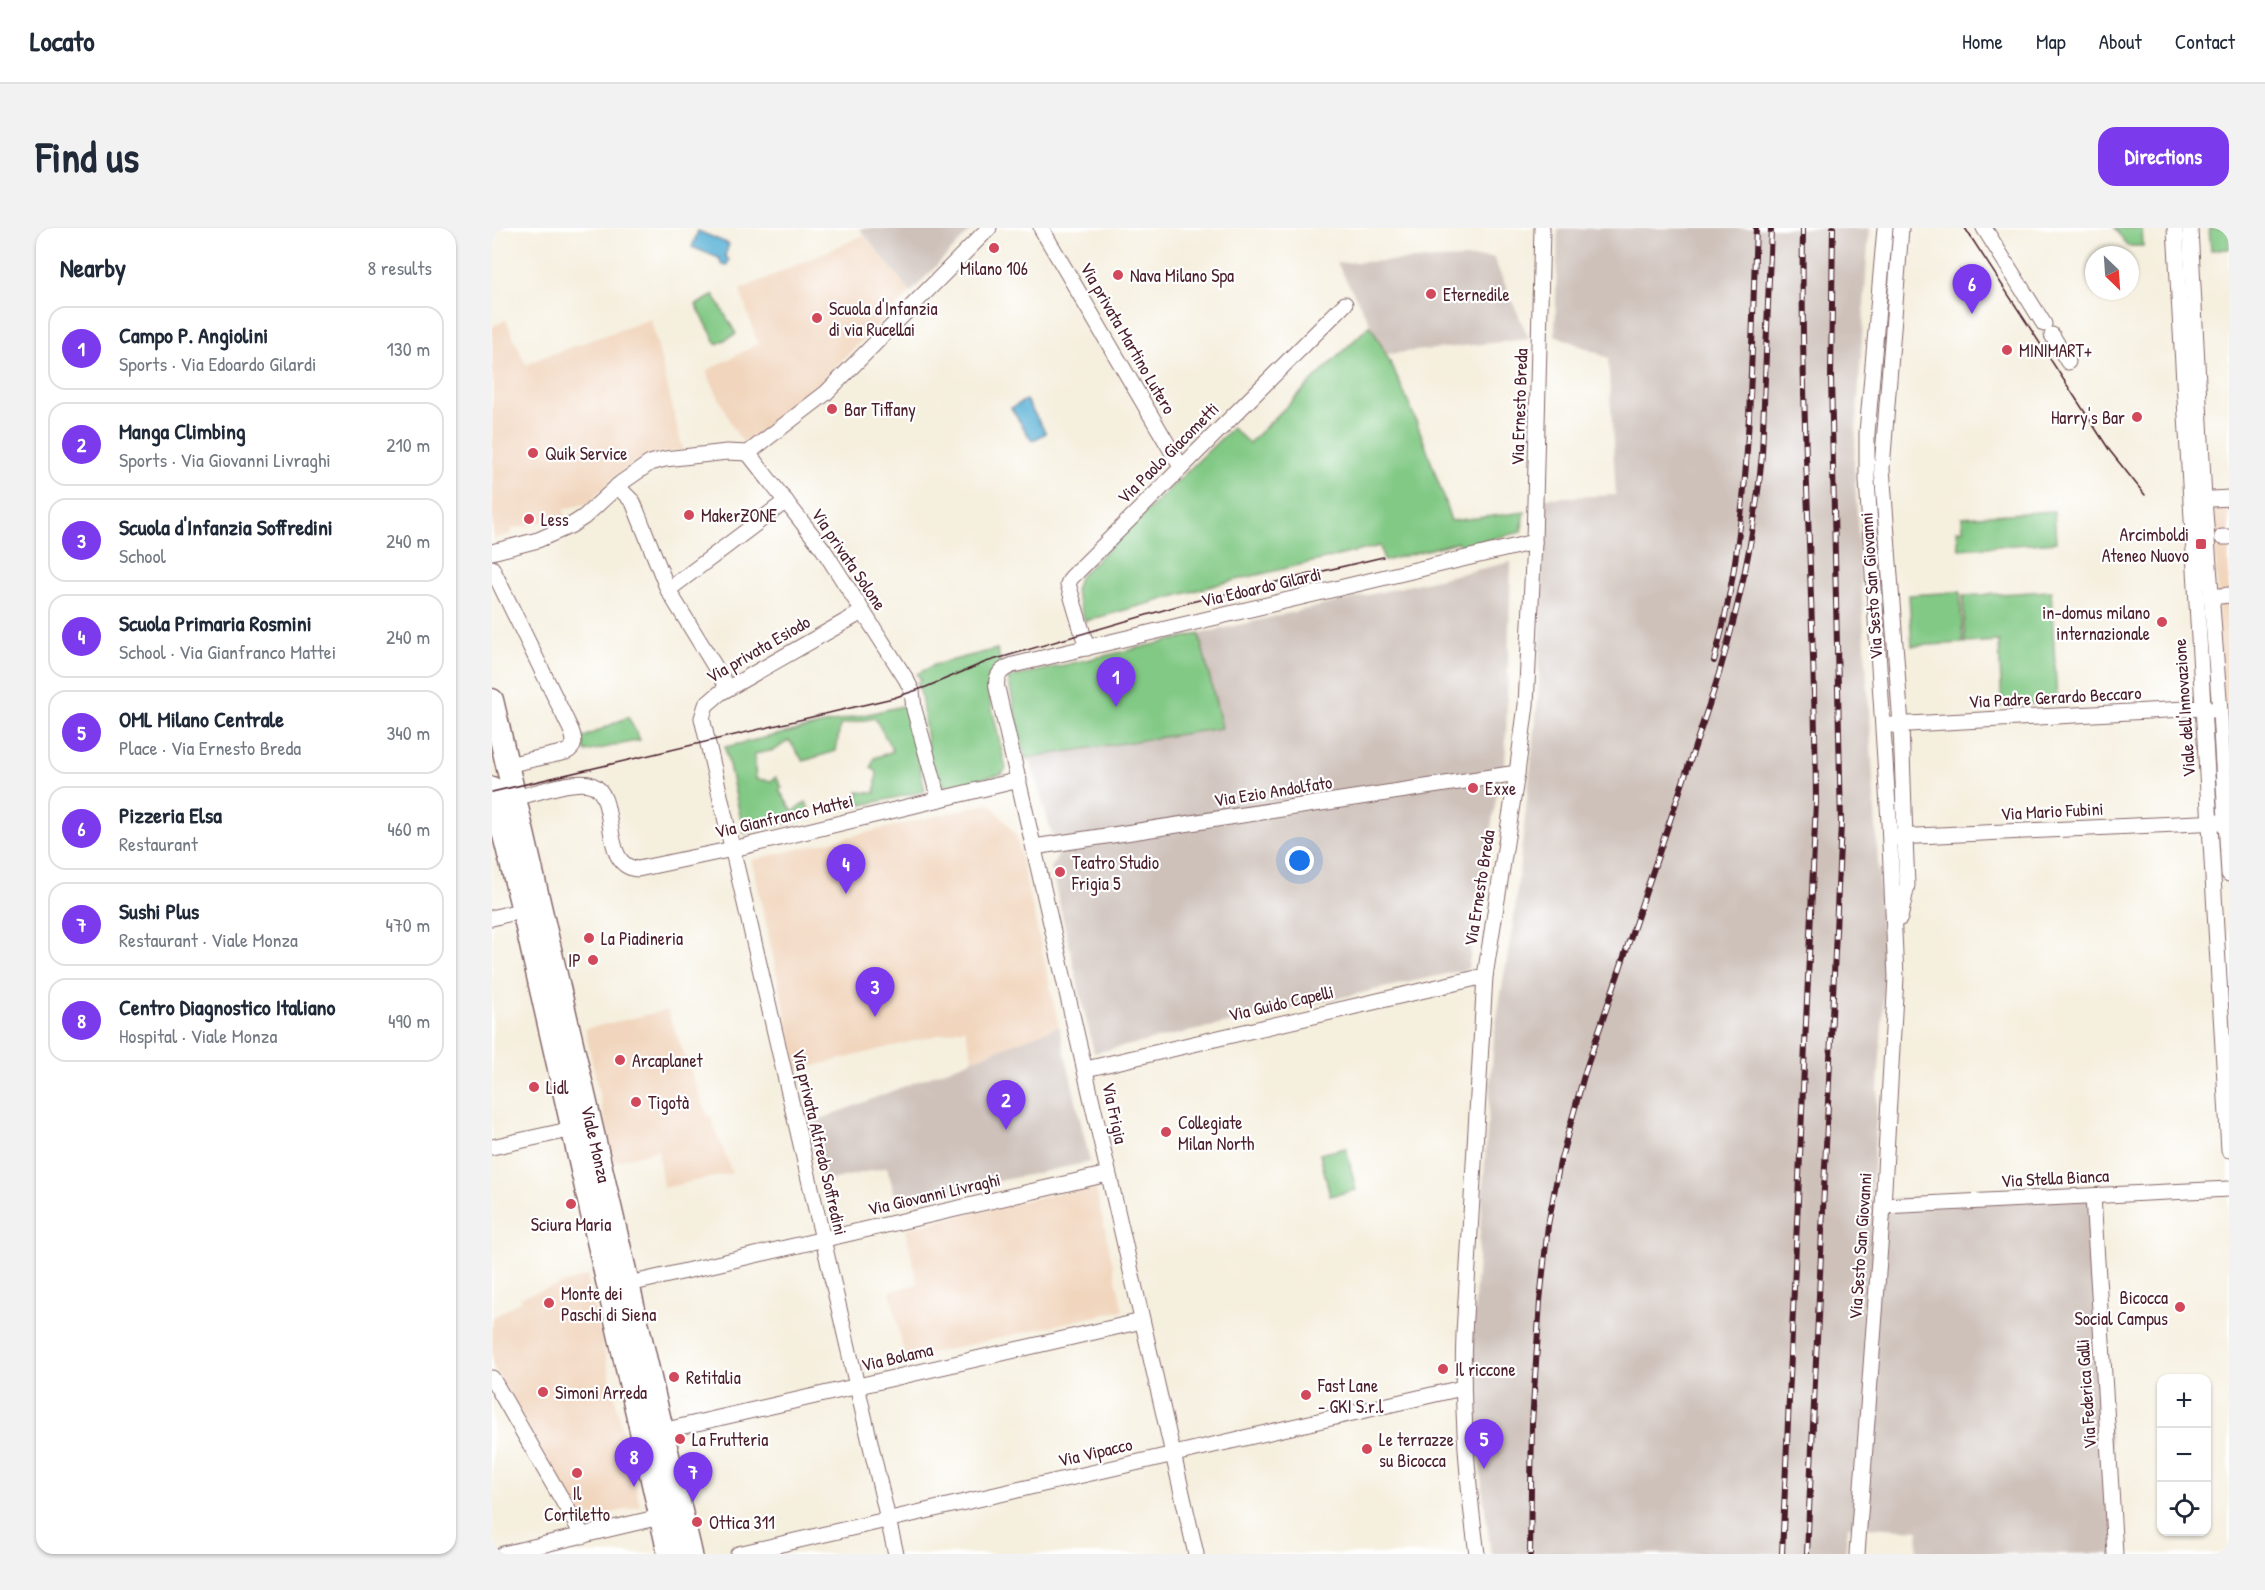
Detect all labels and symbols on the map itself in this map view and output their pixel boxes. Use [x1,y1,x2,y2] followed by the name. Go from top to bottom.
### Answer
[987,241,1001,255] marker: Milano 106
[2085,246,2139,300] north arrow
[960,256,1028,281] place label: Milano 106
[1074,257,1182,419] street label: Via privata Martino Lutero
[1130,263,1234,288] place label: Nava Milano Spa
[1952,264,1992,314] pin: 6
[1111,268,1125,282] marker: Nava Milano Spa
[1443,282,1510,307] place label: Eternedile
[1424,287,1438,301] marker: Eternedile
[829,296,937,342] place label: Scuola d'Infanzia di via Rucellai
[810,311,824,325] marker: Scuola d'Infanzia di via Rucellai
[2019,338,2092,363] place label: MINIMART+
[2000,343,2014,357] marker: MINIMART+
[1504,348,1534,466] street label: Via Ernesto Breda
[844,397,916,422] place label: Bar Tiffany
[1112,397,1224,509] street label: Via Paolo Giacometti
[825,402,839,416] marker: Bar Tiffany
[2051,405,2125,430] place label: Harry's Bar
[2130,410,2144,424] marker: Harry's Bar
[545,441,627,466] place label: Quik Service
[526,446,540,460] marker: Quik Service
[701,503,777,528] place label: MakerZONE
[806,503,892,615] street label: Via privata Solone
[541,507,569,532] place label: Less
[682,508,696,522] marker: MakerZONE
[522,512,536,526] marker: Less
[1853,512,1889,660] street label: Via Sesto San Giovanni
[2102,522,2189,568] place label: Arcimboldi Ateneo Nuovo
[2194,537,2208,551] marker: Arcimboldi Ateneo Nuovo
[1199,561,1323,613] street label: Via Edoardo Gilardi
[2042,600,2150,646] place label: in-domus milano internazionale
[701,609,815,689] street label: Via privata Esiodo
[2155,615,2169,629] marker: in-domus milano internazionale
[2167,638,2201,778] street label: Viale dell'Innovazione
[1096,658,1136,707] pin: 1
[1968,680,2142,714] street label: Via Padre Gerardo Beccaro
[1212,769,1334,813] street label: Via Ezio Andolfato
[1485,776,1516,801] place label: Exxe
[1466,781,1480,795] marker: Exxe
[712,788,856,844] street label: Via Gianfranco Mattei
[2000,796,2104,826] street label: Via Mario Fubini
[1457,828,1501,948] street label: Via Ernesto Breda
[826,844,866,894] pin: 4
[1285,846,1314,875] your location
[1071,850,1159,896] place label: Teatro Studio Frigia 5
[1053,865,1067,879] marker: Teatro Studio Frigia 5
[601,926,683,951] place label: La Piadineria
[582,931,596,945] marker: La Piadineria
[568,948,581,973] place label: IP
[586,953,600,967] marker: IP
[856,968,895,1017] pin: 3
[1226,979,1336,1027] street label: Via Guido Capelli
[786,1046,854,1238] street label: Via privata Alfredo Soffredini
[632,1048,704,1073] place label: Arcaplanet
[613,1053,627,1067] marker: Arcaplanet
[546,1075,569,1100] place label: Lidl
[527,1080,541,1094] marker: Lidl
[986,1080,1026,1130] pin: 2
[1096,1080,1134,1146] street label: Via Frigia
[648,1090,689,1115] place label: Tigotà
[629,1095,643,1109] marker: Tigotà
[575,1103,617,1185] street label: Viale Monza
[1178,1110,1255,1156] place label: Collegiate Milan North
[1159,1125,1173,1139] marker: Collegiate Milan North
[2000,1163,2110,1193] street label: Via Stella Bianca
[865,1167,1003,1221] street label: Via Giovanni Livraghi
[1842,1172,1878,1320] street label: Via Sesto San Giovanni
[564,1197,578,1211] marker: Sciura Maria
[531,1212,611,1237] place label: Sciura Maria
[561,1281,656,1327] place label: Monte dei Paschi di Siena
[2074,1285,2168,1331] place label: Bicocca Social Campus
[542,1296,556,1310] marker: Monte dei Paschi di Siena
[2173,1300,2187,1314] marker: Bicocca Social Campus
[859,1337,935,1377] street label: Via Bolama
[2070,1338,2102,1450] street label: Via Federica Galli
[1455,1357,1516,1382] place label: Il riccone
[1436,1362,1450,1376] marker: Il riccone
[686,1365,741,1390] place label: Retitalia
[667,1370,681,1384] marker: Retitalia
[1317,1373,1384,1419] place label: Fast Lane - GKI S.r.l
[555,1380,647,1405] place label: Simoni Arreda
[536,1385,550,1399] marker: Simoni Arreda
[1299,1388,1313,1402] marker: Fast Lane - GKI S.r.l
[1464,1420,1504,1469] pin: 5
[692,1427,768,1452] place label: La Frutteria
[1379,1427,1454,1473] place label: Le terrazze su Bicocca
[1055,1431,1135,1473] street label: Via Vipacco
[673,1432,687,1446] marker: La Frutteria
[614,1438,654,1487] pin: 8
[1360,1442,1374,1456] marker: Le terrazze su Bicocca
[674,1452,712,1502] pin: 7
[570,1466,584,1480] marker: Il Cortiletto
[544,1481,610,1527] place label: Il Cortiletto
[709,1510,775,1535] place label: Ottica 311
[690,1515,704,1529] marker: Ottica 311

